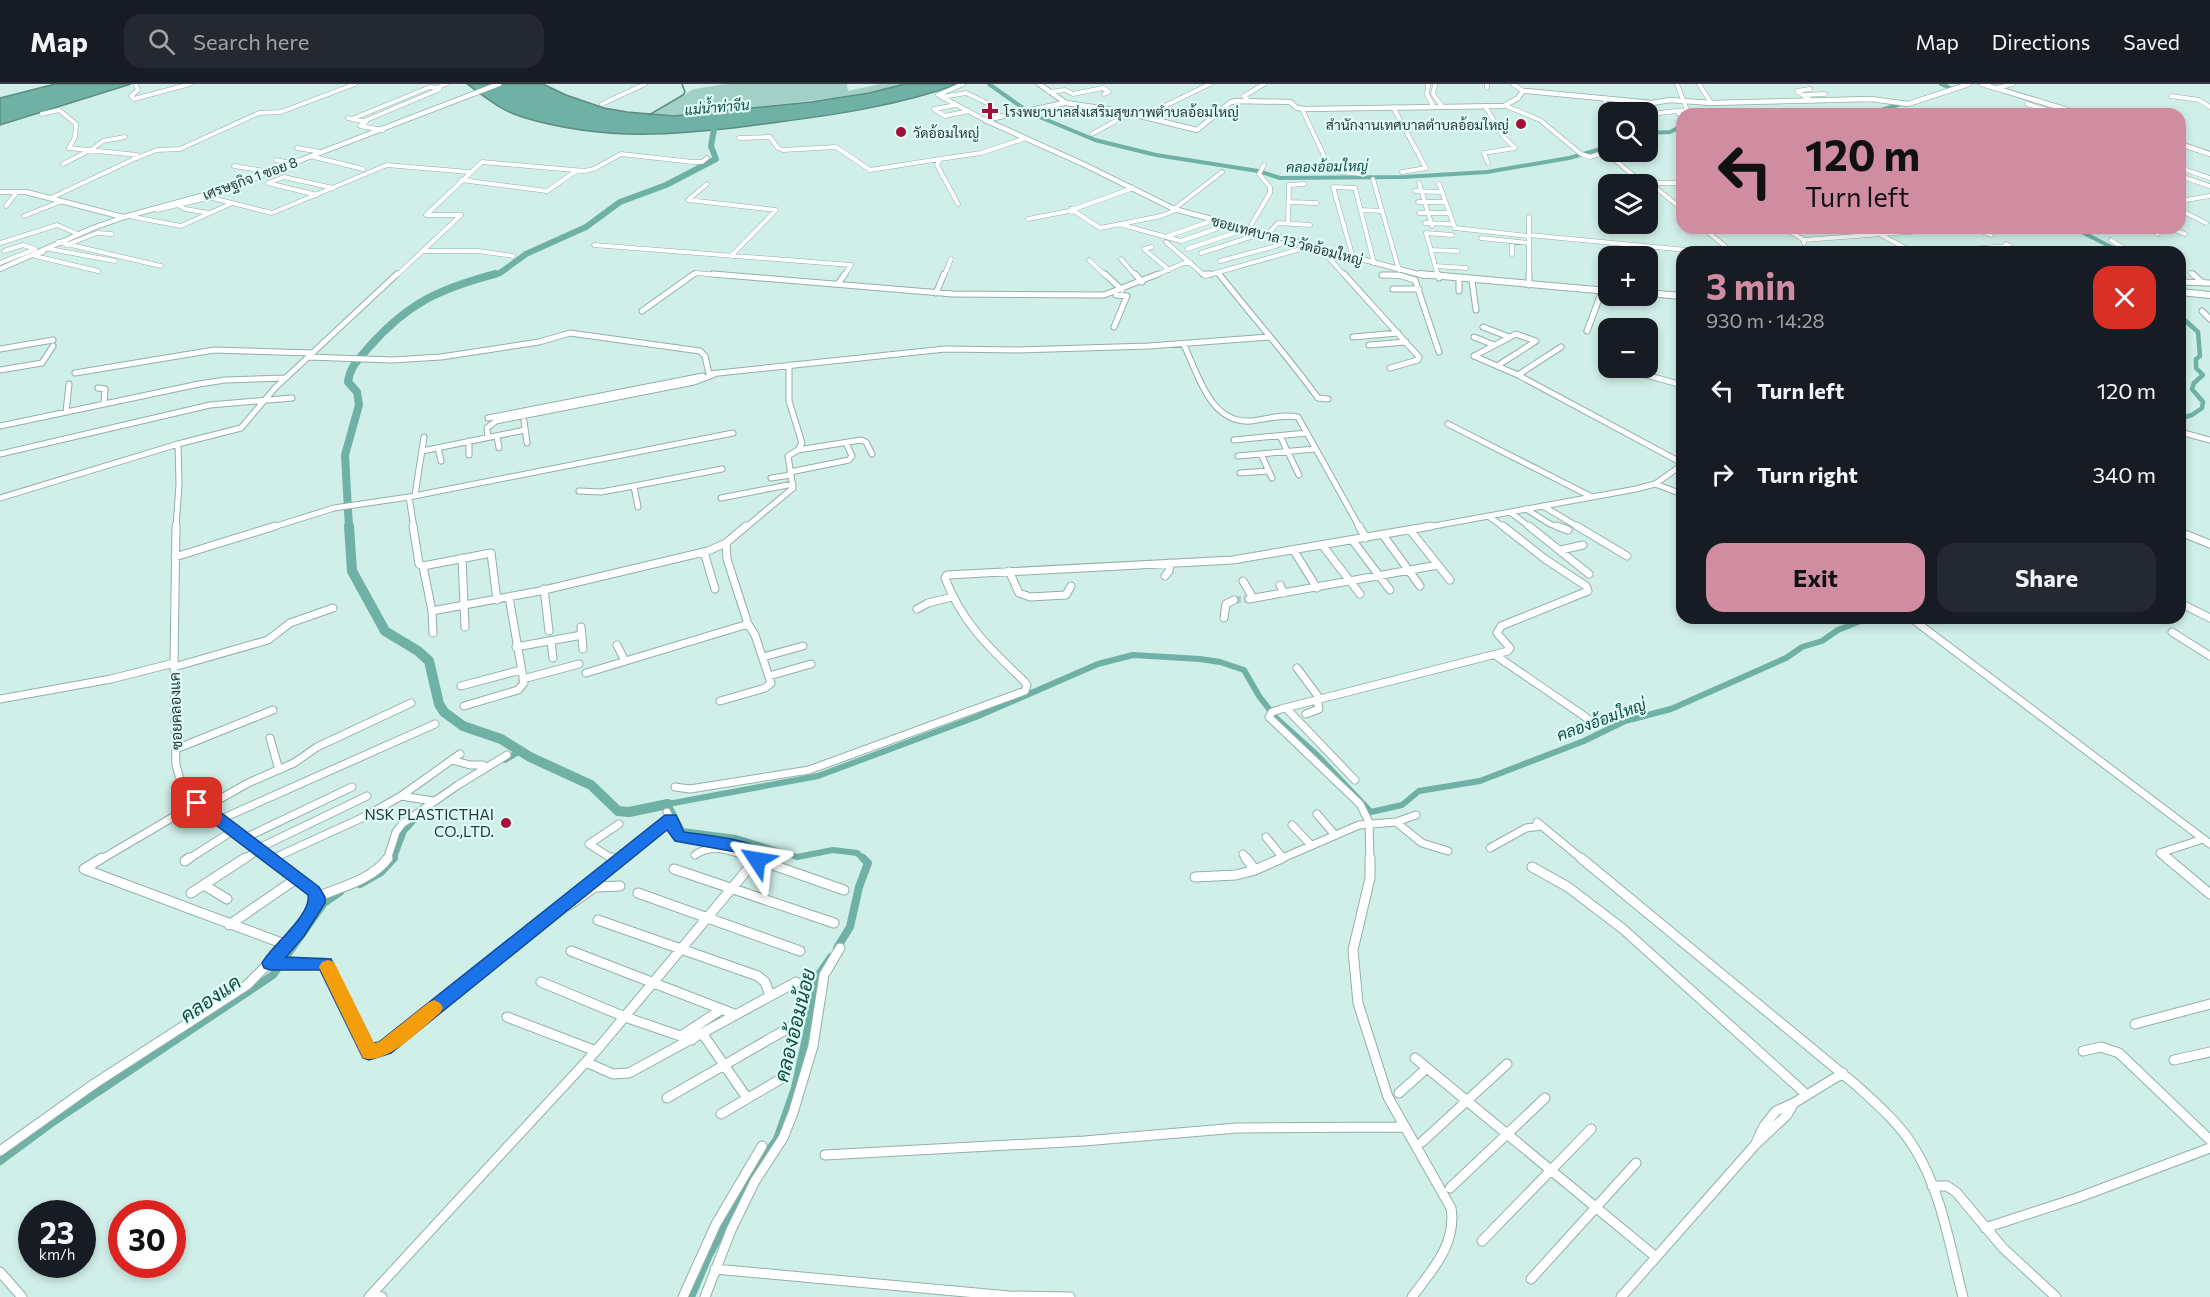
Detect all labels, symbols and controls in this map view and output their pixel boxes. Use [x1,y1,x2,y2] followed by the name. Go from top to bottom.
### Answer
[124,14,544,68] search box
[30,24,88,58] text: Map
[145,25,178,58] icon: search
[193,28,309,55] text: Search here
[1916,29,1959,54] text: Map
[1992,29,2090,54] text: Directions
[2123,29,2180,54] text: Saved
[684,93,750,118] water label: แม่น้ำท่าจีน
[981,102,999,120] marker: โรงพยาบาลส่งเสริมสุขภาพตำบลอ้อมใหญ่
[1598,102,1658,378] map controls
[1598,102,1658,162] button: search
[1003,103,1239,122] place label: โรงพยาบาลส่งเสริมสุขภาพตำบลอ้อมใหญ่
[1326,116,1509,134] place label: สำนักงานเทศบาลตำบลอ้อมใหญ่
[1514,117,1528,131] marker: สำนักงานเทศบาลตำบลอ้อมใหญ่
[913,124,979,142] place label: วัดอ้อมใหญ่
[894,125,908,139] marker: วัดอ้อมใหญ่
[1805,128,1920,180] text: 120 m
[1706,132,1784,210] icon: left
[200,153,300,204] street label: เศรษฐกิจ 1 ซอย 8
[1286,157,1369,176] water label: คลองอ้อมใหญ่
[1598,174,1658,234] button: layers
[1805,180,1909,213] text: Turn left
[1209,212,1365,269] street label: ซอยเทศบาล 13 วัดอ้อมใหญ่
[1598,246,1658,306] button: +
[1706,263,1796,307] text: 3 min
[2093,266,2156,329] button: close
[1706,308,1825,332] text: 930 m · 14:28
[1598,318,1658,378] button: −
[1706,374,1739,407] icon: left
[1757,377,1844,404] text: Turn left
[2097,377,2156,404] text: 120 m
[1706,458,1739,491] icon: right
[1757,461,1858,488] text: Turn right
[2092,461,2156,488] text: 340 m
[1706,543,1925,612] button: Exit
[1937,543,2156,612] button: Share
[165,672,185,750] street label: ซอยคลองแค
[1553,693,1650,745] water label: คลองอ้อมใหญ่
[171,777,222,828] pin
[180,786,213,819] icon: arrive
[365,805,494,840] place label: NSK PLASTICTHAI CO.,LTD.
[499,816,513,830] marker: NSK PLASTICTHAI CO.,LTD.
[725,828,789,892] position arrow
[768,965,820,1084] water label: คลองอ้อมน้อย
[175,969,245,1027] water label: คลองแค
[108,1200,186,1278] speed limit sign: 30
[40,1213,74,1250] text: 23
[39,1245,75,1263] text: km/h

